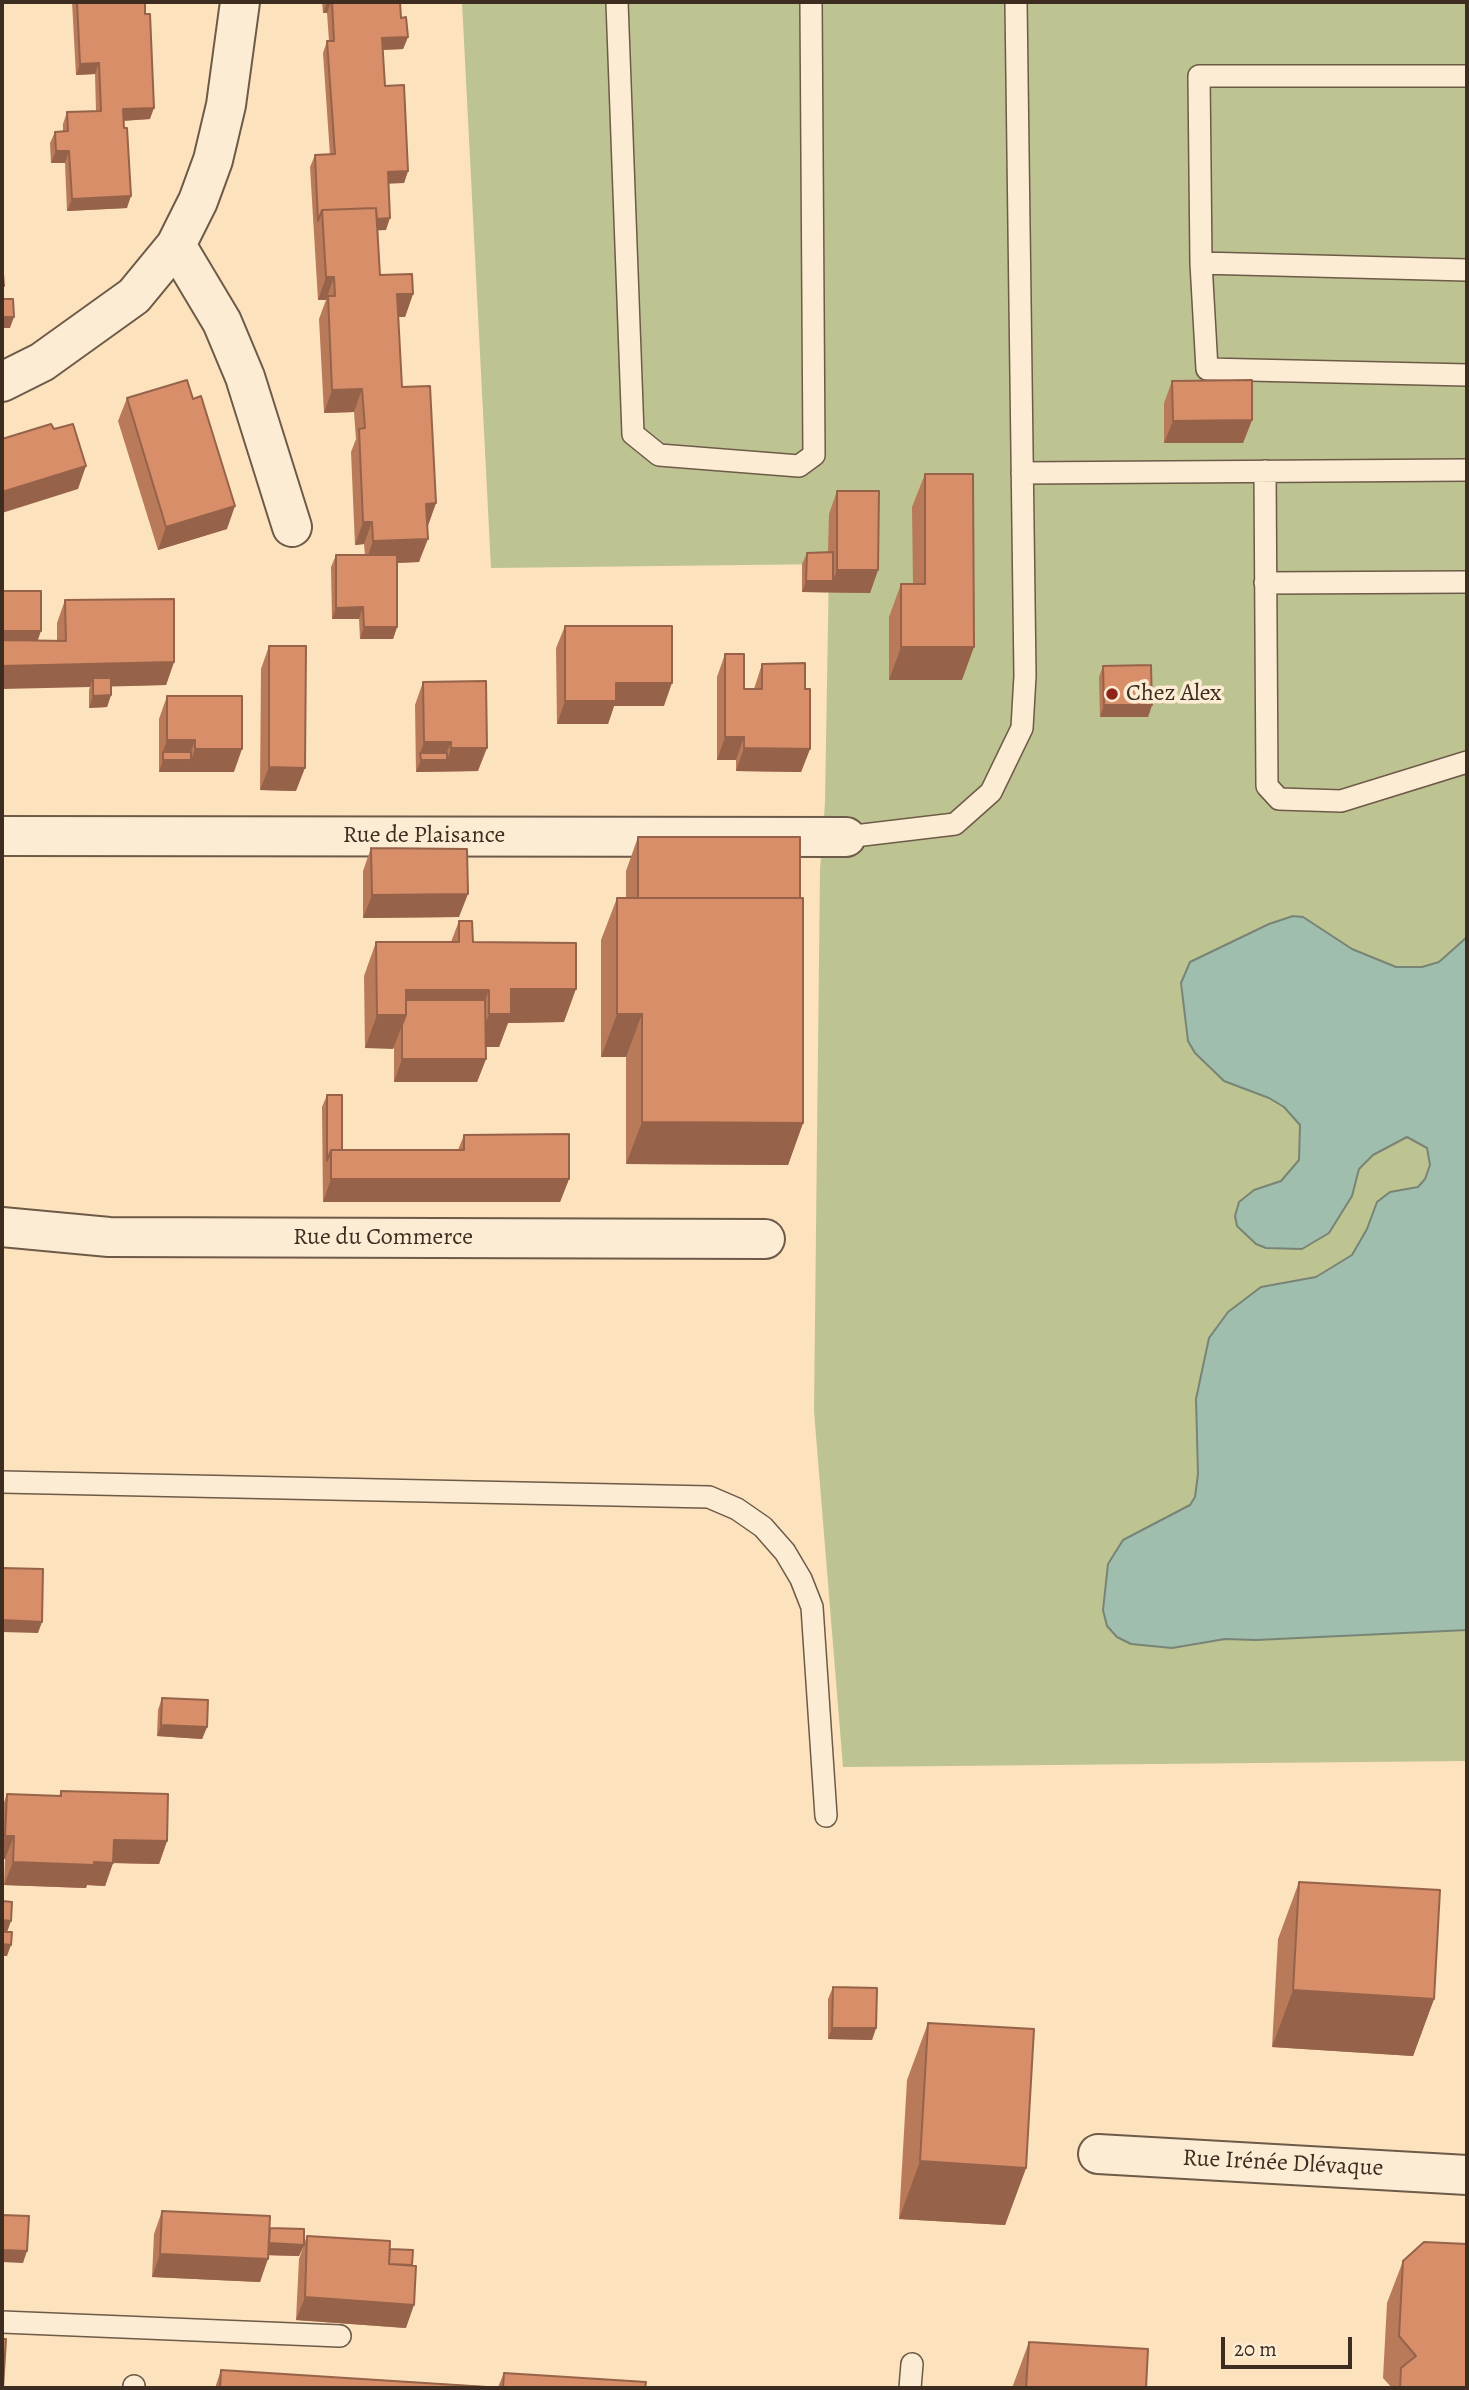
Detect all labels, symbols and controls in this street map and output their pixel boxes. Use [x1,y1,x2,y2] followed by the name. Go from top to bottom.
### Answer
[1126,680,1221,708] place label: Chez Alex
[1104,686,1120,702] marker: Chez Alex
[343,822,505,850] street label: Rue de Plaisance
[293,1224,473,1252] street label: Rue du Commerce
[1182,2144,1384,2184] street label: Rue Irénée Dlévaque
[1224,2324,1355,2368] scale bar
[1234,2335,1277,2363] text: 20 m

